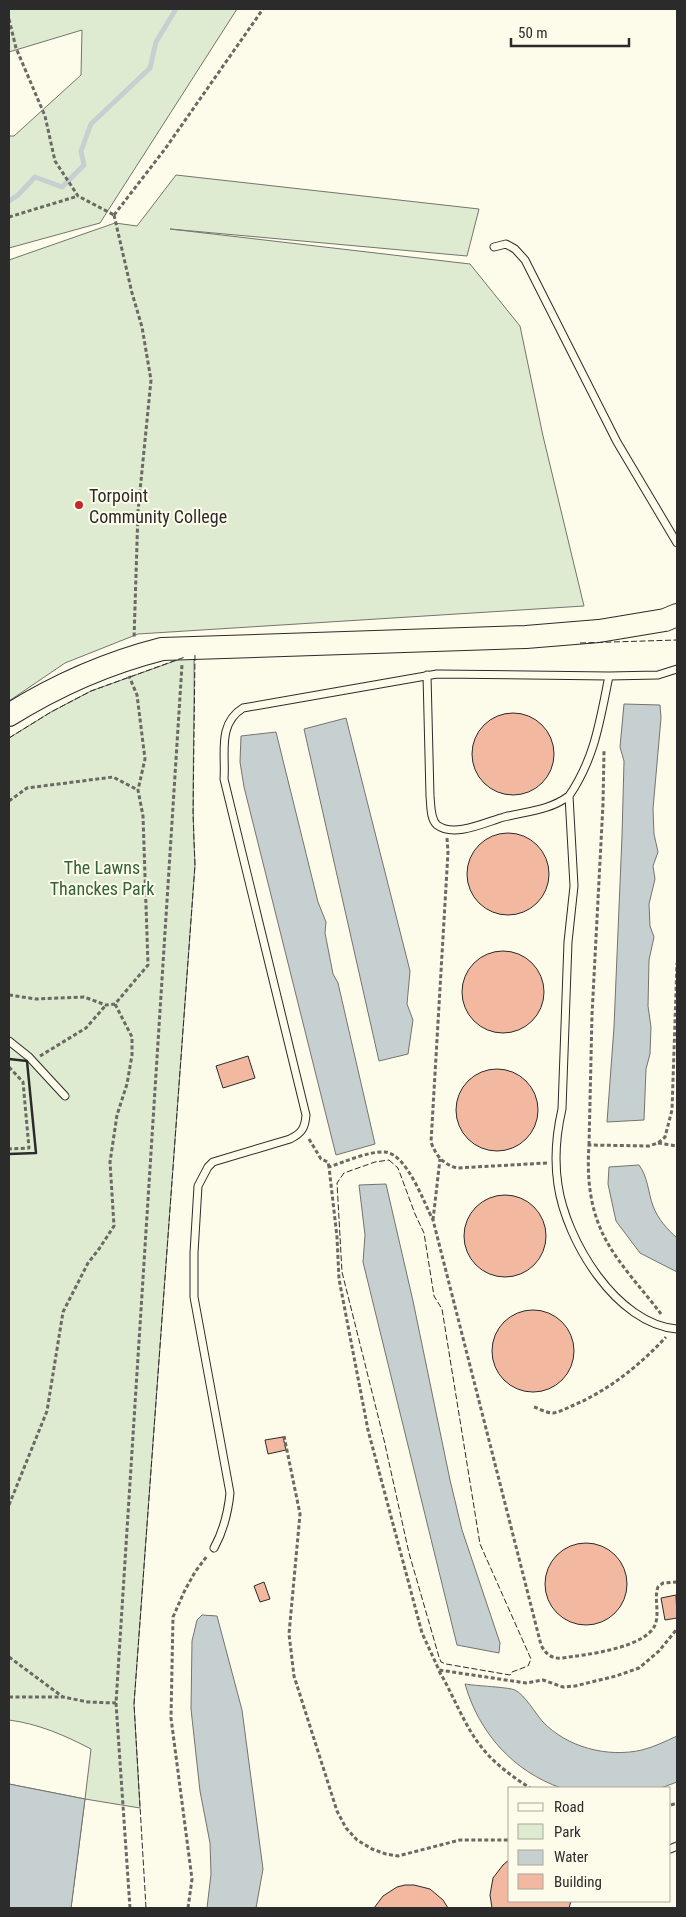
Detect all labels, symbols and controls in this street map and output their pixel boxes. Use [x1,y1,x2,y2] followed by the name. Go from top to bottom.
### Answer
[511,15,628,47] scale bar
[518,24,548,42] text: 50 m
[89,485,227,527] place label: Torpoint Community College
[73,499,85,511] marker: Torpoint Community College
[50,857,154,899] park label: The Lawns Thanckes Park
[508,1787,671,1902] legend
[554,1798,584,1816] text: Road
[554,1823,581,1841] text: Park
[554,1848,589,1866] text: Water
[554,1873,602,1891] text: Building

